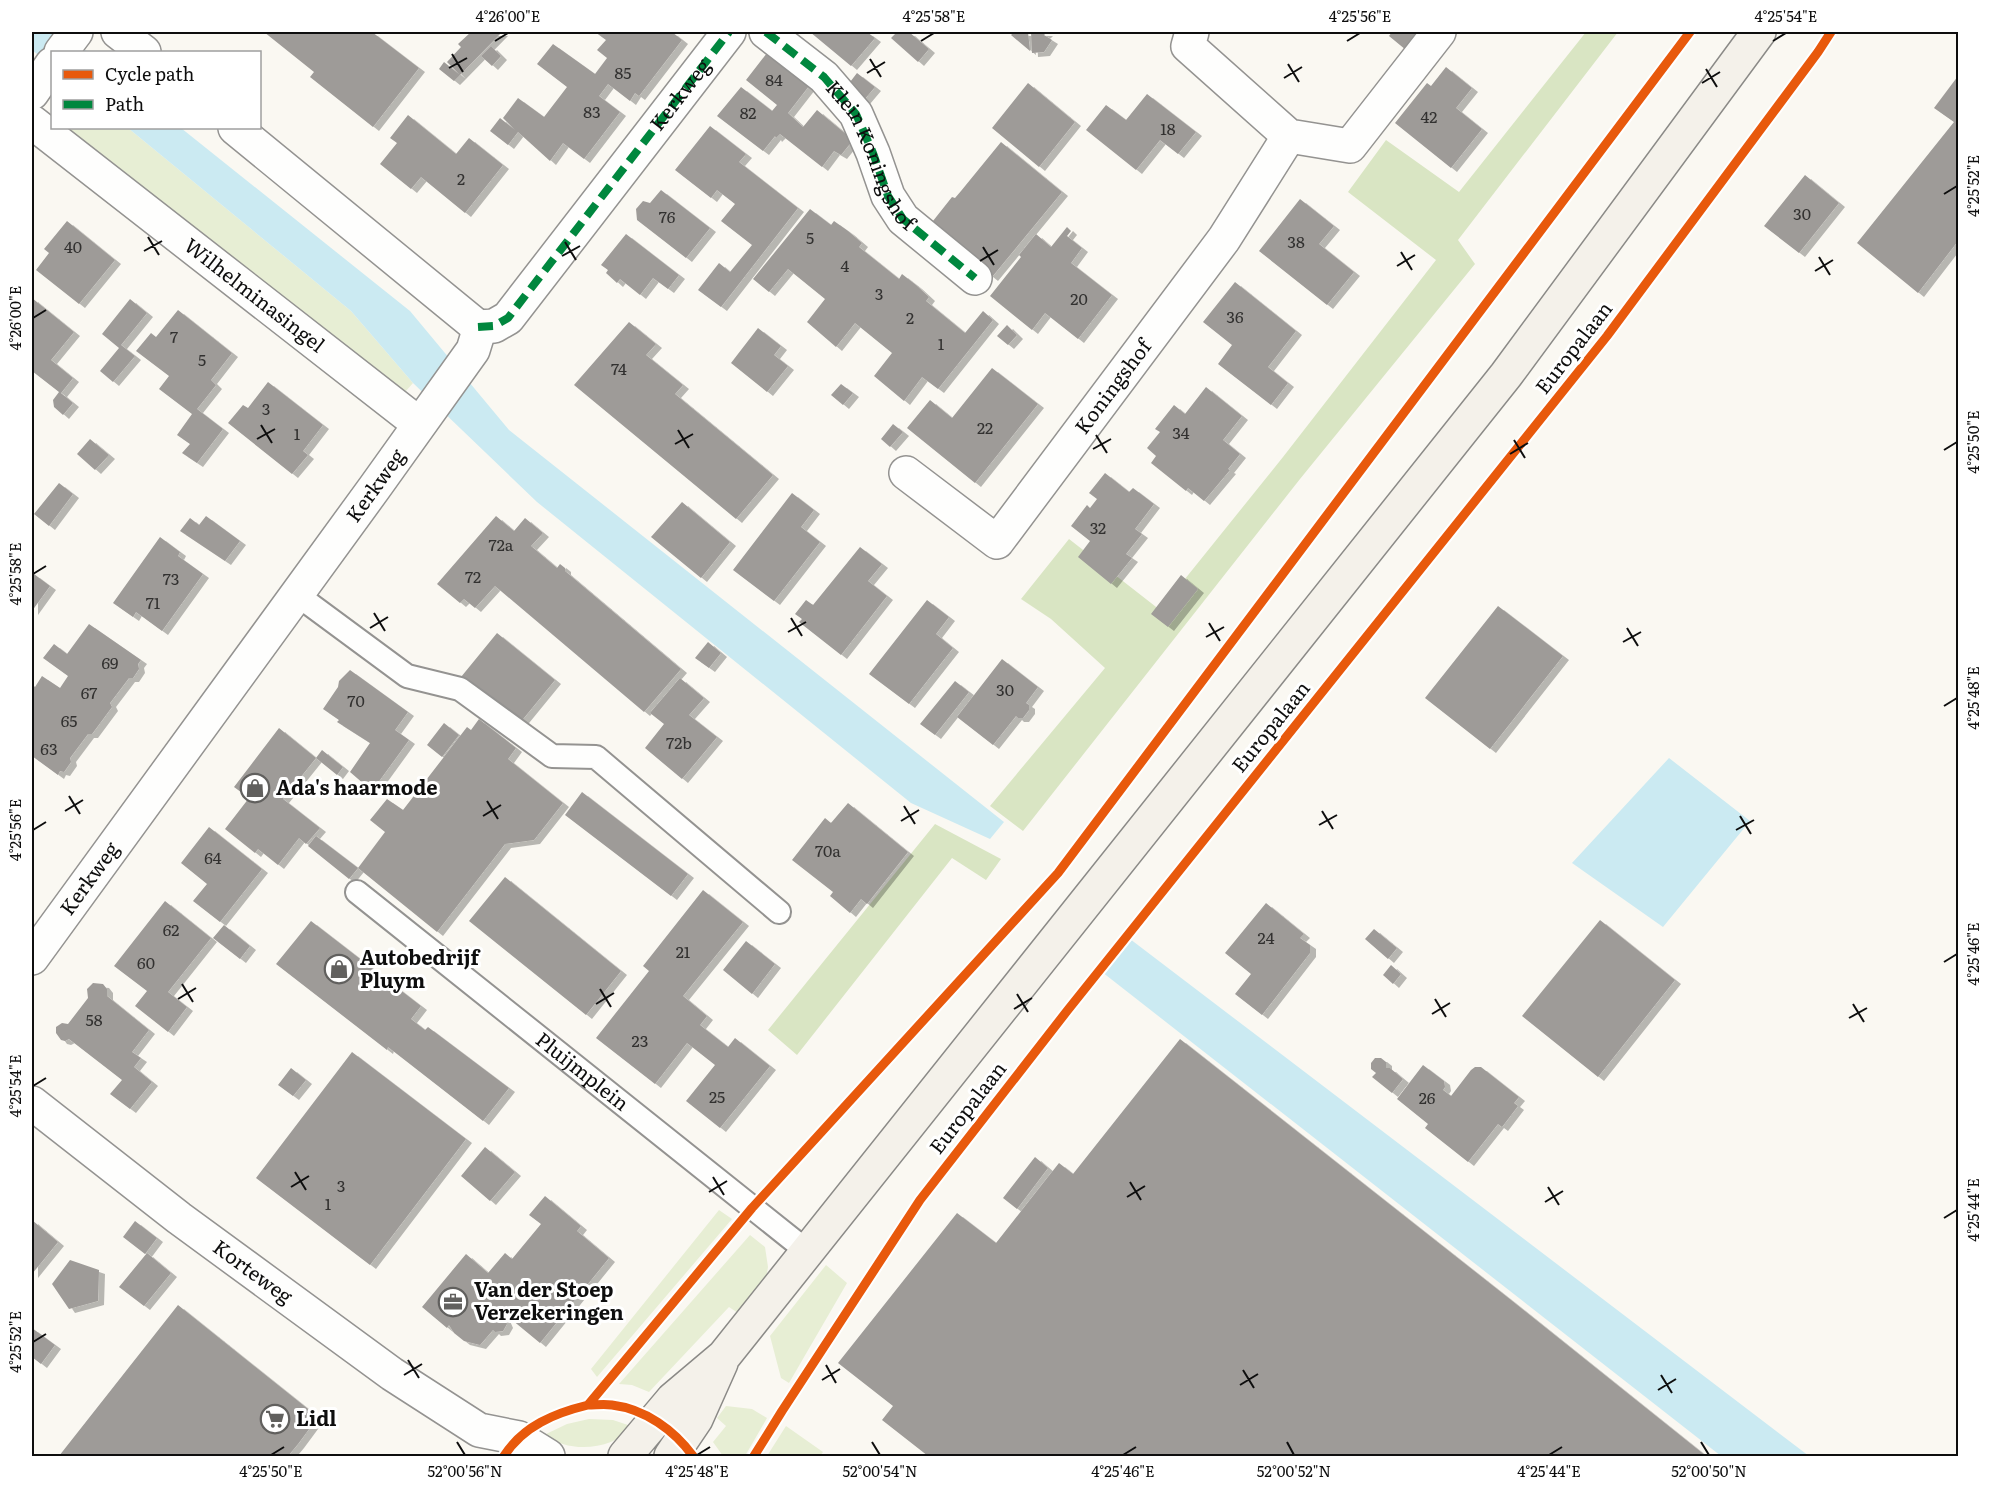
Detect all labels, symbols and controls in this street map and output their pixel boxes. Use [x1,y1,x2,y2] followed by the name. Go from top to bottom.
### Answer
[476,4,540,27] text: 4°26'00"E
[903,4,965,27] text: 4°25'58"E
[1329,4,1391,27] text: 4°25'56"E
[1755,4,1817,27] text: 4°25'54"E
[51,51,261,129] legend
[641,51,717,136] street label: Kerkweg
[105,60,194,87] text: Cycle path
[615,60,631,84] house number: 85
[765,67,783,91] house number: 84
[820,72,925,238] street label: Klein Koningshof
[105,90,144,117] text: Path
[583,99,601,123] house number: 83
[740,100,756,124] house number: 82
[1421,104,1437,128] house number: 42
[1160,116,1176,140] house number: 18
[1961,155,1984,217] text: 4°25'52"E
[457,166,465,190] house number: 2
[1793,201,1811,225] house number: 30
[659,204,676,228] house number: 76
[806,225,814,249] house number: 5
[179,229,332,359] street label: Wilhelminasingel
[1287,229,1305,253] house number: 38
[64,234,82,258] house number: 40
[841,253,850,277] house number: 4
[875,281,883,305] house number: 3
[3,286,26,350] text: 4°26'00"E
[1070,286,1088,310] house number: 20
[1527,294,1618,400] street label: Europalaan
[1226,304,1244,328] house number: 36
[906,305,914,329] house number: 2
[170,324,178,348] house number: 7
[1066,330,1158,439] street label: Koningshof
[938,331,945,355] house number: 1
[198,347,206,371] house number: 5
[611,356,627,380] house number: 74
[262,396,270,420] house number: 3
[1961,410,1984,474] text: 4°25'50"E
[977,415,993,439] house number: 22
[1172,420,1190,444] house number: 34
[294,421,301,445] house number: 1
[337,441,411,528] street label: Kerkweg
[1090,515,1106,539] house number: 32
[489,532,514,556] house number: 72a
[3,543,26,605] text: 4°25'58"E
[465,564,481,588] house number: 72
[163,566,179,590] house number: 73
[146,590,161,614] house number: 71
[102,650,118,674] house number: 69
[1961,666,1984,730] text: 4°25'48"E
[1223,673,1316,778] street label: Europalaan
[996,677,1014,701] house number: 30
[81,680,97,704] house number: 67
[347,688,365,712] house number: 70
[61,708,77,732] house number: 65
[666,730,692,754] house number: 72b
[40,736,58,760] house number: 63
[276,771,438,801] place label: Ada's haarmode
[239,772,271,804] shop icon: Ada's haarmode
[3,799,26,861] text: 4°25'56"E
[51,834,125,921] street label: Kerkweg
[815,838,841,862] house number: 70a
[204,845,222,869] house number: 64
[163,917,179,941] house number: 62
[1961,922,1984,986] text: 4°25'46"E
[1258,925,1275,949] house number: 24
[676,939,691,963] house number: 21
[360,941,481,994] place label: Autobedrijf Pluym
[137,950,155,974] house number: 60
[323,953,355,985] shop icon: Autobedrijf Pluym
[86,1007,103,1031] house number: 58
[530,1023,636,1117] street label: Pluijmplein
[632,1028,648,1052] house number: 23
[921,1054,1012,1160] street label: Europalaan
[3,1055,26,1117] text: 4°25'54"E
[709,1084,725,1108] house number: 25
[1419,1085,1436,1109] house number: 26
[337,1173,345,1197] house number: 3
[1961,1178,1984,1242] text: 4°25'44"E
[325,1191,332,1215] house number: 1
[208,1231,301,1310] street label: Korteweg
[474,1273,624,1326] place label: Van der Stoep Verzekeringen
[437,1286,469,1318] office icon: Van der Stoep Verzekeringen
[3,1311,26,1373] text: 4°25'52"E
[296,1402,337,1432] place label: Lidl
[259,1403,291,1435] supermarket icon: Lidl
[239,1459,303,1482] text: 4°25'50"E
[428,1459,502,1482] text: 52°00'56"N
[665,1459,729,1482] text: 4°25'48"E
[842,1459,918,1482] text: 52°00'54"N
[1091,1459,1155,1482] text: 4°25'46"E
[1257,1459,1331,1482] text: 52°00'52"N
[1517,1459,1581,1482] text: 4°25'44"E
[1671,1459,1747,1482] text: 52°00'50"N

